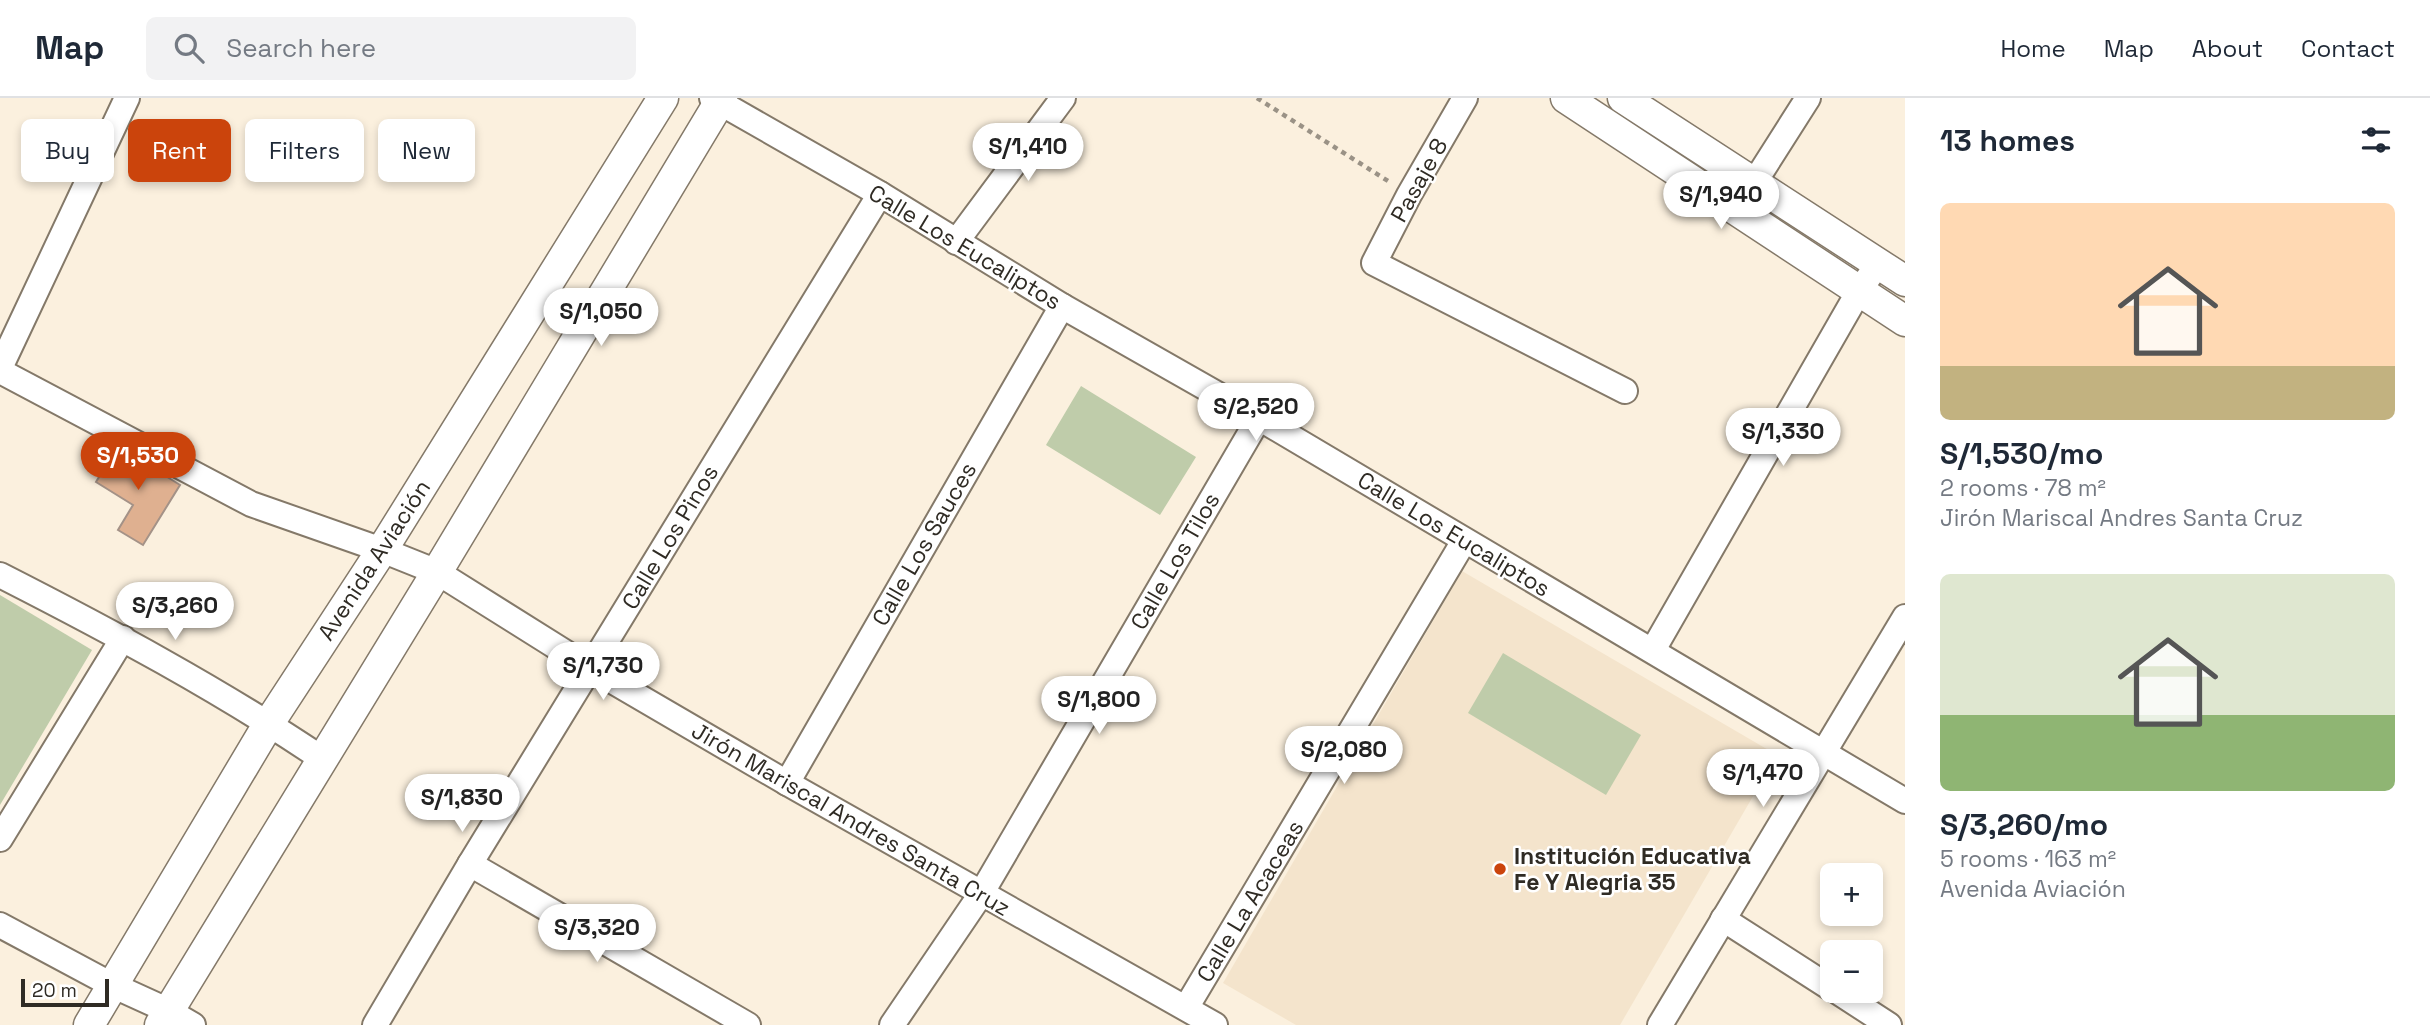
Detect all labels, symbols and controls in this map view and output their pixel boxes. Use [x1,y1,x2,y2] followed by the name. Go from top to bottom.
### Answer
[146,17,636,80] search box
[35,27,104,69] text: Map
[170,29,208,67] icon: search
[226,31,376,65] text: Search here
[2000,33,2066,64] text: Home
[2104,33,2154,64] text: Map
[2192,33,2263,64] text: About
[2301,33,2395,64] text: Contact
[21,119,114,182] chip: Buy
[128,119,231,182] chip: Rent
[245,119,364,182] chip: Filters
[378,119,475,182] chip: New
[1940,121,2075,160] text: 13 homes
[2357,121,2395,159] icon: filters
[963,123,1093,183] pin: S/1,410
[989,131,1067,161] text: S/1,410
[1384,133,1454,227] street label: Pasaje 8
[1656,172,1786,231] pin: S/1,940
[863,178,1067,316] street label: Calle Los Eucaliptos
[1679,179,1763,209] text: S/1,940
[2105,248,2231,374] icon: home
[536,288,666,348] pin: S/1,050
[559,296,643,326] text: S/1,050
[1191,384,1321,443] pin: S/2,520
[1213,391,1299,421] text: S/2,520
[1718,408,1848,468] pin: S/1,330
[1742,416,1824,446] text: S/1,330
[73,432,203,492] pin: S/1,530
[1940,434,2103,473] text: S/1,530/mo
[97,440,179,470] text: S/1,530
[865,457,983,631] street label: Calle Los Sauces
[615,459,725,615] street label: Calle Los Pinos
[1352,465,1556,603] street label: Calle Los Eucaliptos
[1940,473,2106,503] text: 2 rooms · 78 m²
[311,474,437,646] street label: Avenida Aviación
[1124,487,1226,635] street label: Calle Los Tilos
[1940,503,2303,533] text: Jirón Mariscal Andres Santa Cruz
[110,582,240,642] pin: S/3,260
[132,590,218,620] text: S/3,260
[2105,619,2231,745] icon: home
[538,642,668,702] pin: S/1,730
[563,650,643,680] text: S/1,730
[1034,676,1164,736] pin: S/1,800
[1057,684,1141,714] text: S/1,800
[686,715,1016,923] street label: Jirón Mariscal Andres Santa Cruz
[1279,726,1409,786] pin: S/2,080
[1301,734,1387,764] text: S/2,080
[1698,750,1828,809] pin: S/1,470
[1722,757,1804,787] text: S/1,470
[397,774,527,834] pin: S/1,830
[421,782,503,812] text: S/1,830
[1940,805,2108,844] text: S/3,260/mo
[1190,814,1310,988] street label: Calle La Acaceas
[1514,841,1751,897] place label: Institución Educativa Fe Y Alegria 35
[1940,844,2116,874] text: 5 rooms · 163 m²
[1492,861,1508,877] marker: Institución Educativa Fe Y Alegria 35
[1820,863,1883,1003] map controls
[1820,863,1883,926] button: +
[1940,874,2126,904] text: Avenida Aviación
[532,904,662,964] pin: S/3,320
[554,912,640,942] text: S/3,320
[1820,940,1883,1003] button: −
[21,976,108,1008] scale bar
[32,978,77,1003] text: 20 m

